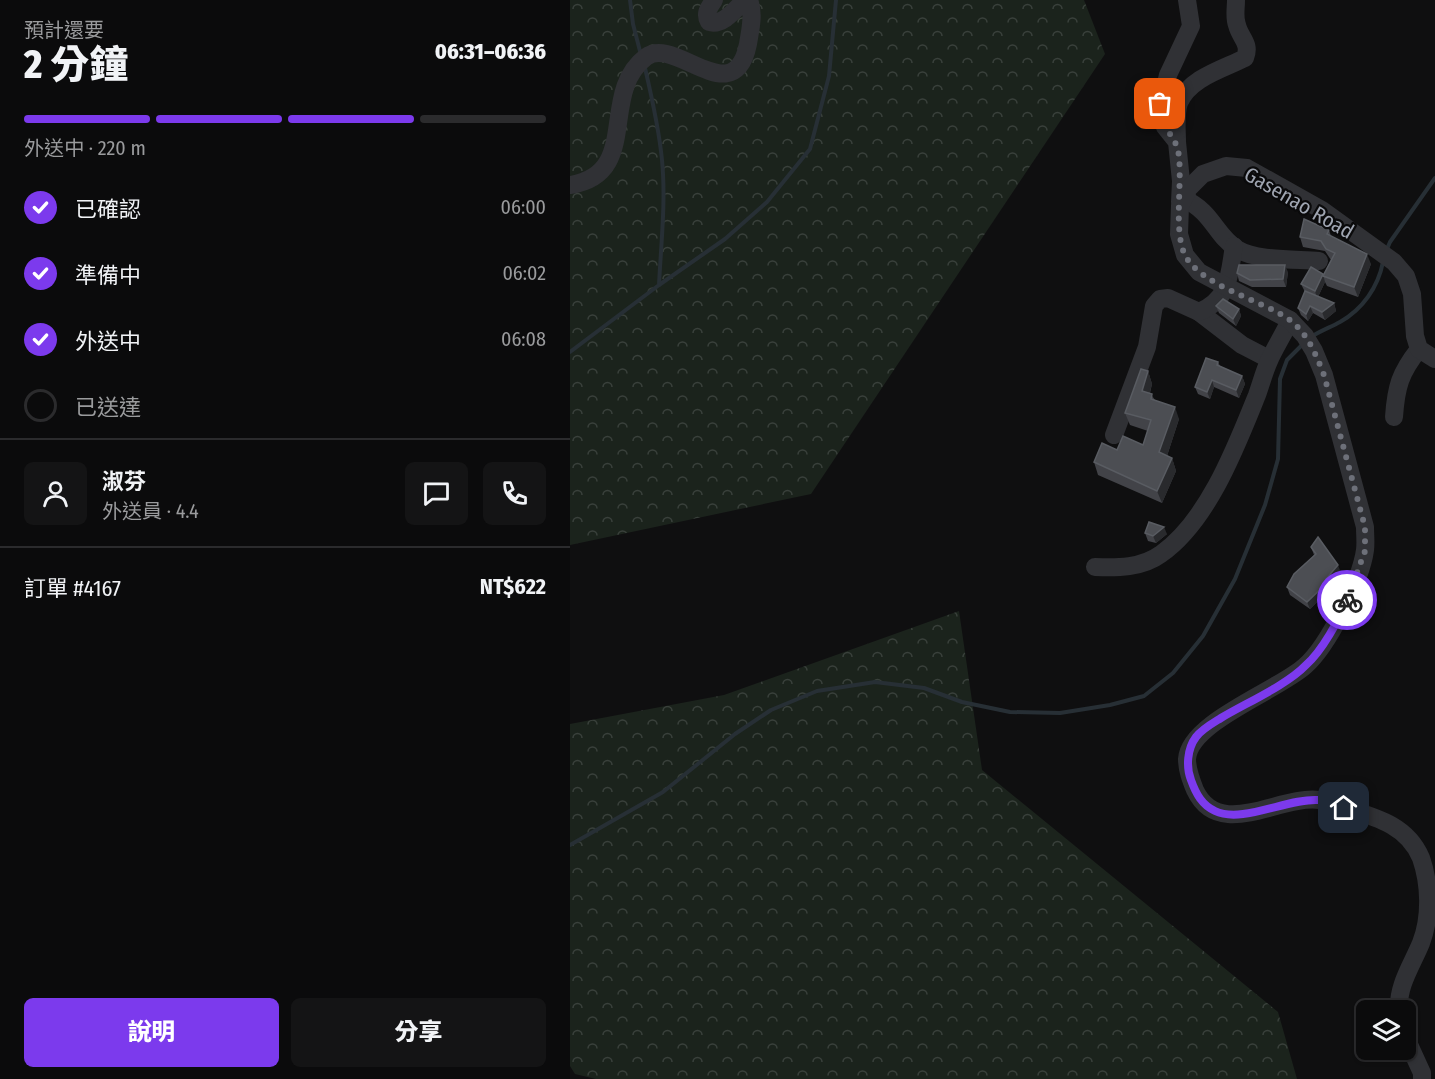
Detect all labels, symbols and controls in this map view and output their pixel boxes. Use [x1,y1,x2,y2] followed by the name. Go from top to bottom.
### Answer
[24,18,104,42] text: 預計還要
[435,38,546,65] text: 06:31–06:36
[24,42,128,88] text: 2 分鐘
[1134,78,1185,129] pin
[1143,87,1176,120] icon: bag
[24,136,146,160] text: 外送中 · 220 m
[1240,161,1358,245] street label: Gasenao Road
[24,191,57,224] icon: check
[501,195,546,219] text: 06:00
[75,196,141,223] text: 已確認
[24,257,57,290] icon: check
[502,261,546,285] text: 06:02
[75,262,141,289] text: 準備中
[24,323,57,356] icon: check
[501,327,546,351] text: 06:08
[75,328,141,355] text: 外送中
[75,394,141,421] text: 已送達
[24,462,87,525] button: person
[405,462,468,525] button: chat
[483,462,546,525] button: phone
[102,468,146,495] text: 淑芬
[102,499,199,523] text: 外送員 · 4.4
[1317,570,1377,630] courier
[480,573,546,600] text: NT$622
[24,575,121,602] text: 訂單 #4167
[1331,584,1364,617] icon: bike
[1318,782,1369,833] pin
[1327,791,1360,824] icon: home
[24,998,279,1067] button: 說明
[291,998,546,1067] button: 分享
[1356,1000,1416,1060] map controls
[1356,1000,1416,1060] button: layers

